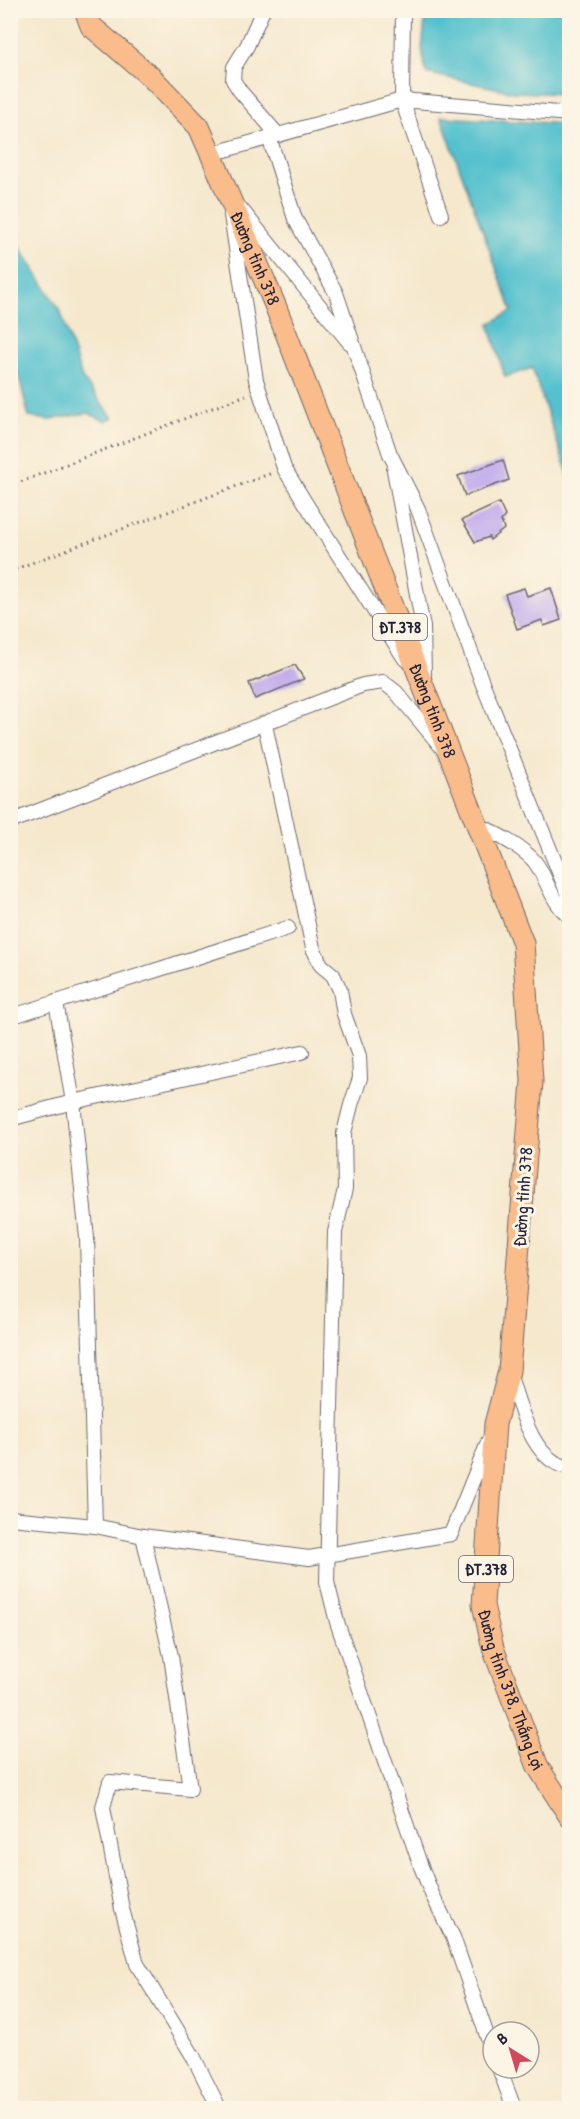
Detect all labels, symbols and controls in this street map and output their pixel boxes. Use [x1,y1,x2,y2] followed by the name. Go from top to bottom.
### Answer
[225,207,287,309] street label: Đường tỉnh 378
[373,614,427,640] road number: ĐT.378
[403,660,463,762] street label: Đường tỉnh 378
[507,1146,538,1247] street label: Đường tỉnh 378
[459,1556,513,1582] road number: ĐT.378
[472,1607,550,1775] street label: Đường tỉnh 378, Thắng Lợi
[481,2020,541,2080] north arrow
[492,2027,512,2049] text: B

